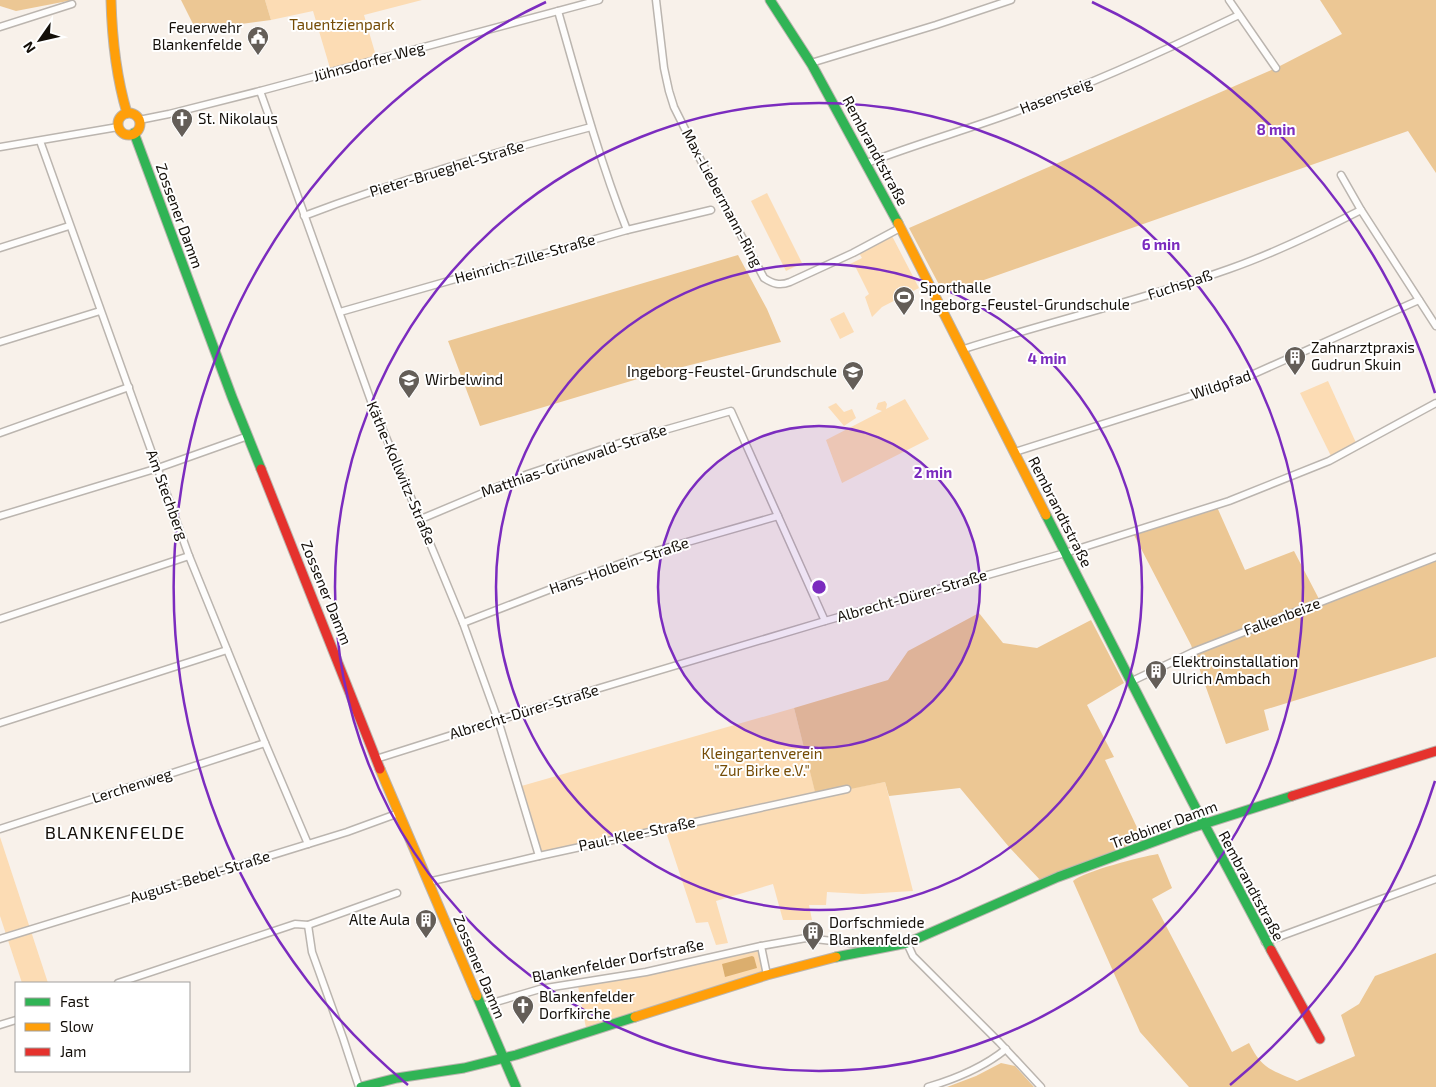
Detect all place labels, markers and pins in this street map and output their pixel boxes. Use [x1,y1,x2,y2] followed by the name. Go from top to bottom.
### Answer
[152,18,242,53] place label: Feuerwehr Blankenfelde
[246,25,270,56] public building icon: Feuerwehr Blankenfelde
[170,107,194,138] church icon: St. Nikolaus
[198,109,278,127] place label: St. Nikolaus
[920,278,1130,313] place label: Sporthalle Ingeborg-Feustel-Grundschule
[892,285,916,316] sports icon: Sporthalle Ingeborg-Feustel-Grundschule
[1311,338,1415,373] place label: Zahnarztpraxis Gudrun Skuin
[1283,345,1307,376] building icon: Zahnarztpraxis Gudrun Skuin
[841,360,865,391] school or university icon: Ingeborg-Feustel-Grundschule
[627,362,837,380] place label: Ingeborg-Feustel-Grundschule
[397,368,421,399] school or university icon: Wirbelwind
[425,370,503,388] place label: Wirbelwind
[810,578,828,596] centre of rings
[1172,652,1298,687] place label: Elektroinstallation Ulrich Ambach
[1144,659,1168,690] building icon: Elektroinstallation Ulrich Ambach
[414,908,438,939] building icon: Alte Aula
[349,910,410,928] place label: Alte Aula
[829,913,924,948] place label: Dorfschmiede Blankenfelde
[801,920,825,951] building icon: Dorfschmiede Blankenfelde
[539,987,635,1022] place label: Blankenfelder Dorfkirche
[511,994,535,1025] church icon: Blankenfelder Dorfkirche

